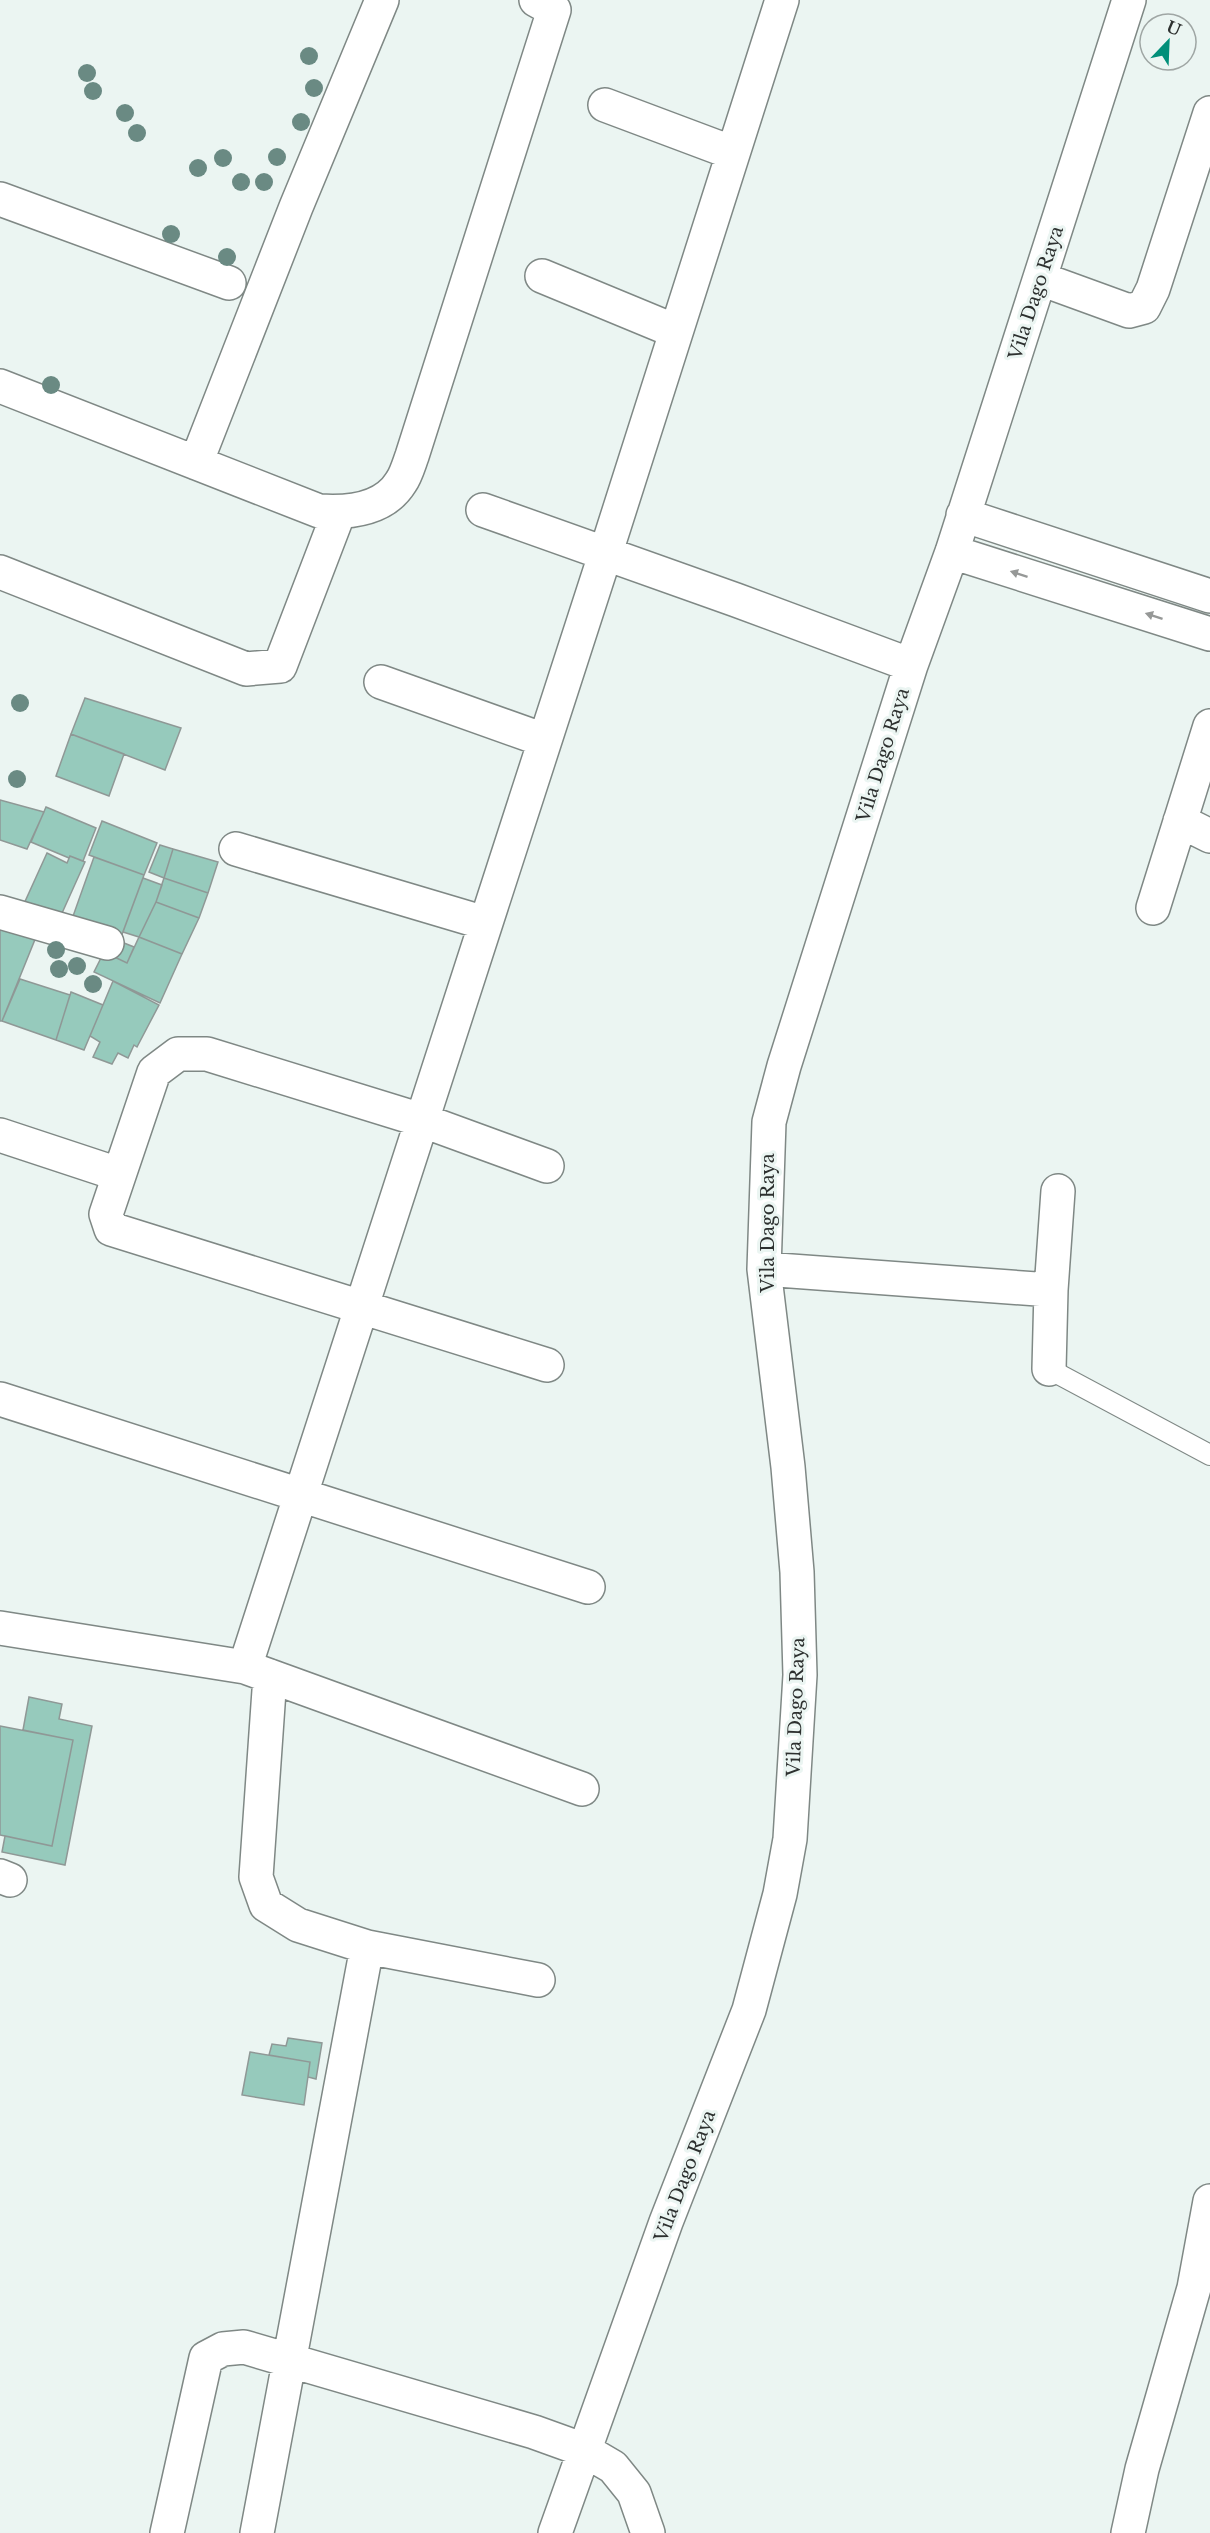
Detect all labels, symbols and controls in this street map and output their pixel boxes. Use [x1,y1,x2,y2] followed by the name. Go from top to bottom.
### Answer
[1138,12,1198,72] north arrow
[1163,16,1184,40] text: U
[1004,223,1068,364] street label: Vila Dago Raya
[1010,568,1028,578] one-way arrow
[1145,611,1163,621] one-way arrow
[852,685,914,826] street label: Vila Dago Raya
[757,1153,779,1294] street label: Vila Dago Raya
[783,1637,809,1778] street label: Vila Dago Raya
[649,2107,720,2246] street label: Vila Dago Raya

